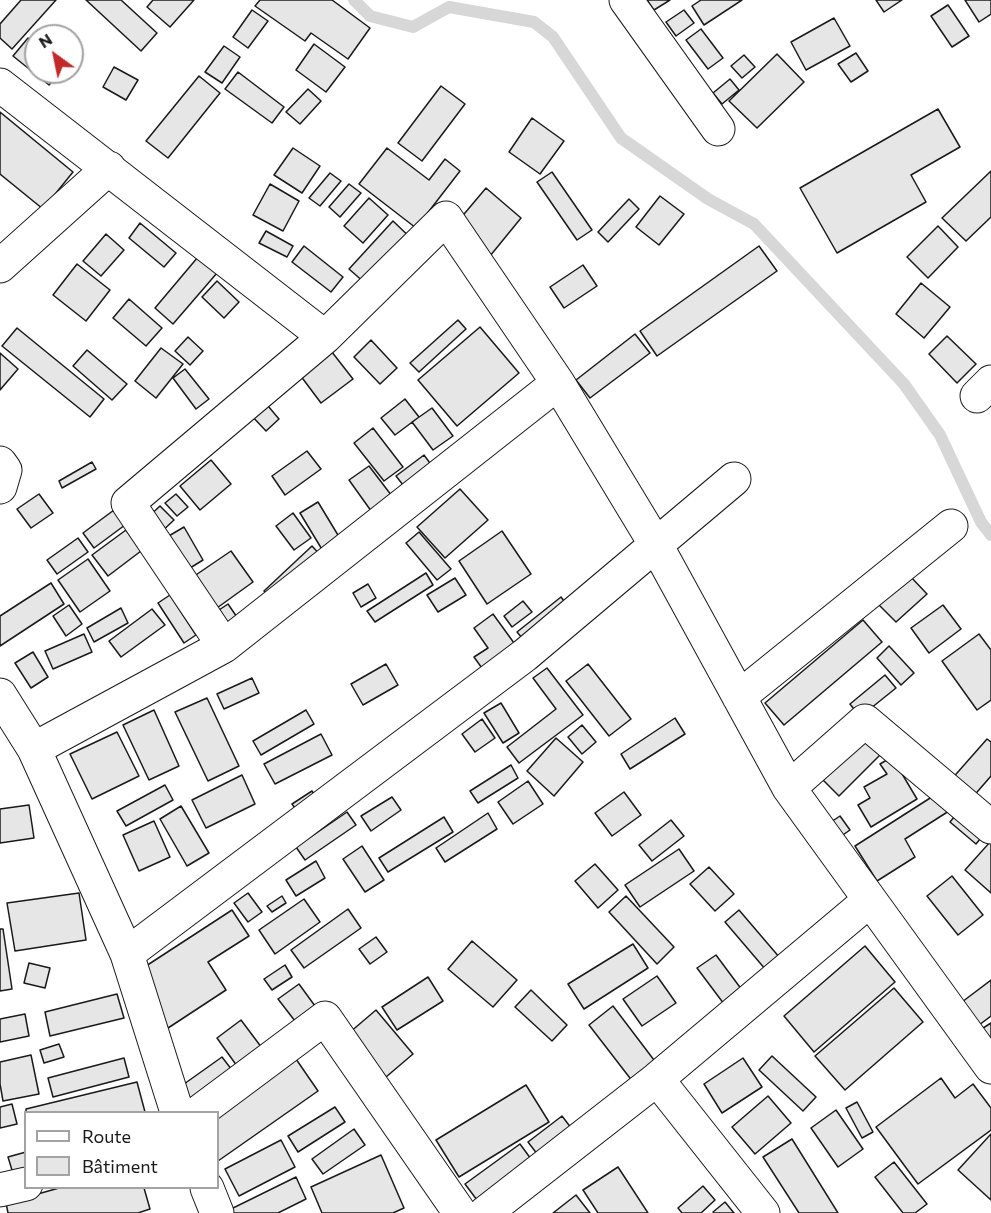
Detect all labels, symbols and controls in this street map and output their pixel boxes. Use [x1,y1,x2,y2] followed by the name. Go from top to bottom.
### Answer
[24,24,84,84] north arrow
[35,29,55,51] text: N
[24,1111,219,1189] legend
[82,1125,131,1147] text: Route
[82,1155,158,1177] text: Bâtiment

